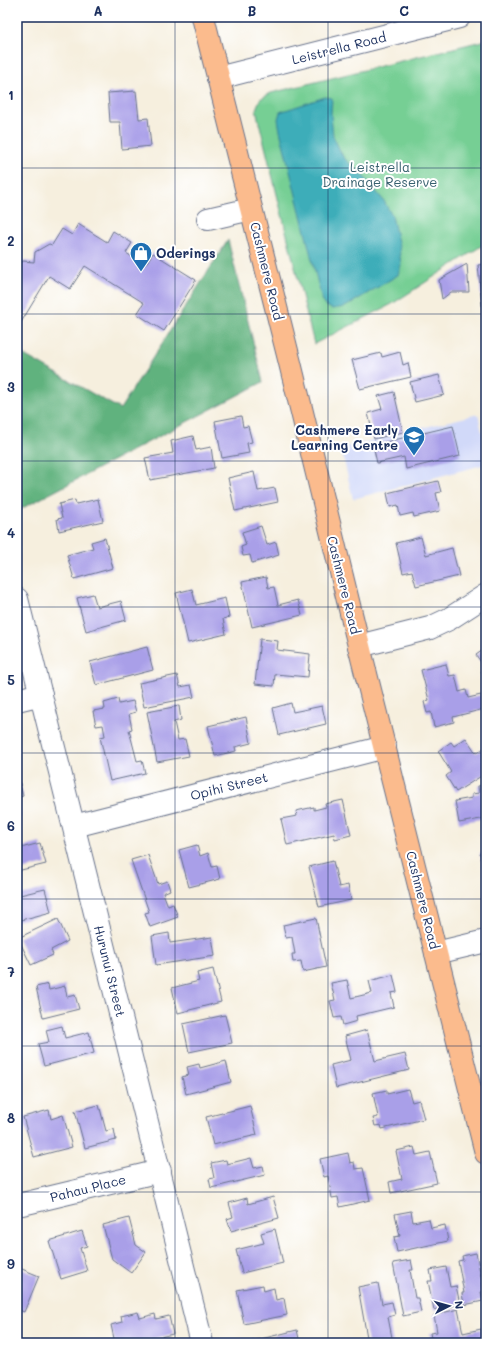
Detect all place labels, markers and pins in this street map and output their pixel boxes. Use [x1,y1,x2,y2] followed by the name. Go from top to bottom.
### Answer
[128,240,154,273] shop icon: Oderings
[156,244,215,261] place label: Oderings
[291,421,398,453] place label: Cashmere Early Learning Centre
[401,424,427,457] school or university icon: Cashmere Early Learning Centre

